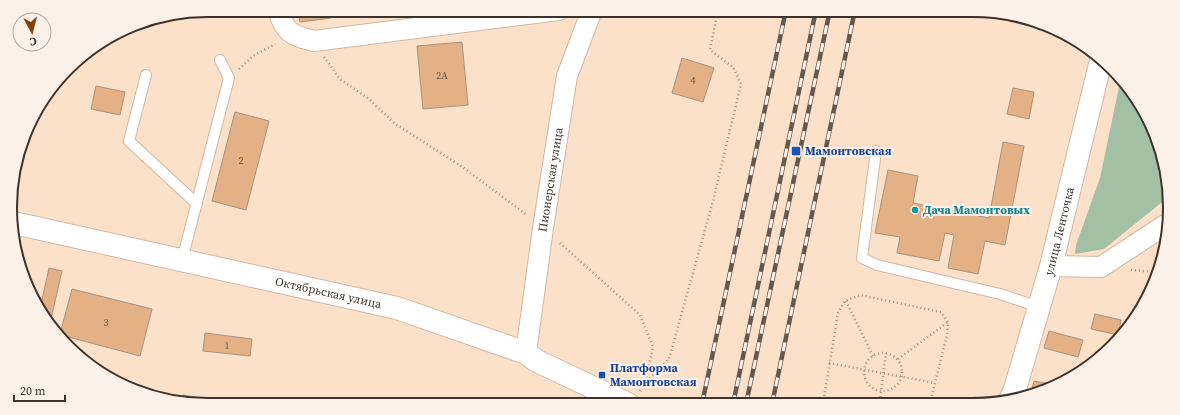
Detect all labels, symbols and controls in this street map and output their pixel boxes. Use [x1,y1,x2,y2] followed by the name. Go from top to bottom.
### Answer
[12,12,52,52] north arrow
[29,34,37,49] text: С
[436,69,448,82] house number: 2А
[691,74,696,87] house number: 4
[534,126,567,233] street label: Пионерская улица
[805,143,892,159] place label: Мамонтовская
[790,145,802,157] marker: Мамонтовская
[239,154,244,167] house number: 2
[1041,185,1078,277] street label: улица Ленточка
[923,202,1030,218] place label: Дача Мамонтовых
[910,205,920,215] marker: Дача Мамонтовых
[274,273,384,313] street label: Октябрьская улица
[104,316,109,329] house number: 3
[225,339,230,352] house number: 1
[610,360,697,390] place label: Платформа Мамонтовская
[597,370,607,380] marker: Платформа Мамонтовская
[14,377,65,403] scale bar
[20,383,46,399] text: 20 m

